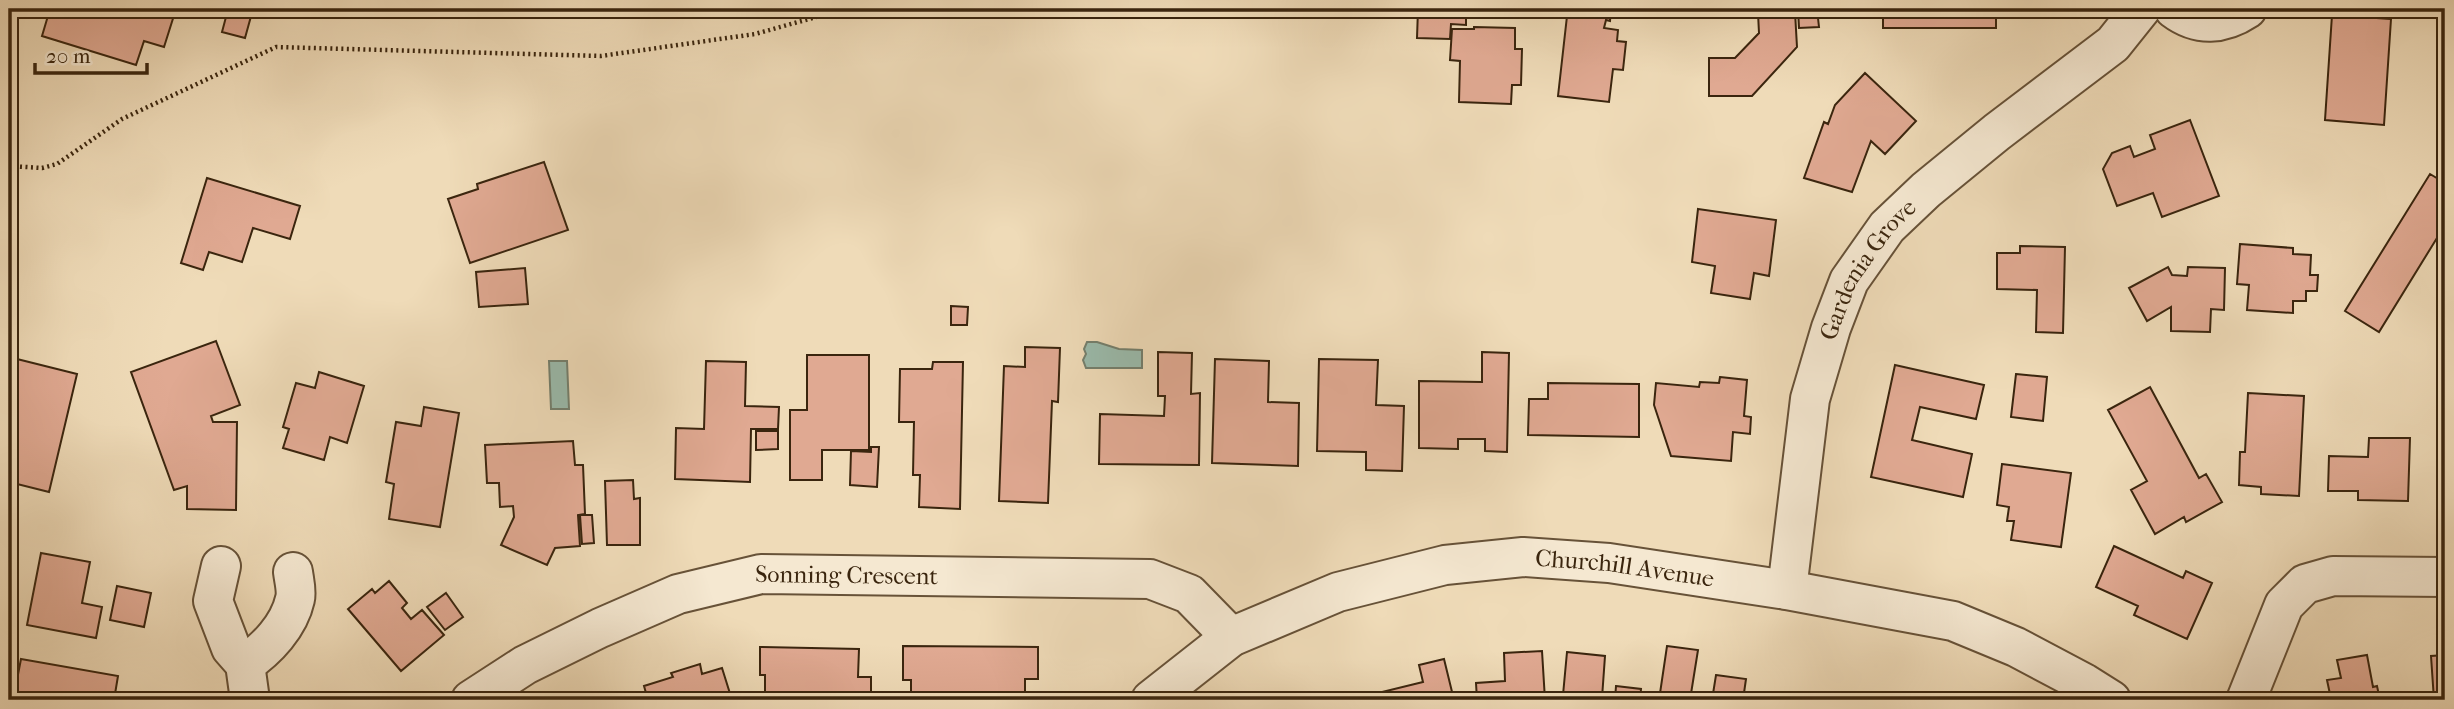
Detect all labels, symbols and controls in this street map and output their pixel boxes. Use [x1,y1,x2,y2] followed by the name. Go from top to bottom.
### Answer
[35,32,147,76] scale bar
[46,44,91,68] text: 20 m
[1814,193,1922,343] street label: Gardenia Grove
[1534,544,1716,593] street label: Churchill Avenue
[755,560,939,590] street label: Sonning Crescent

